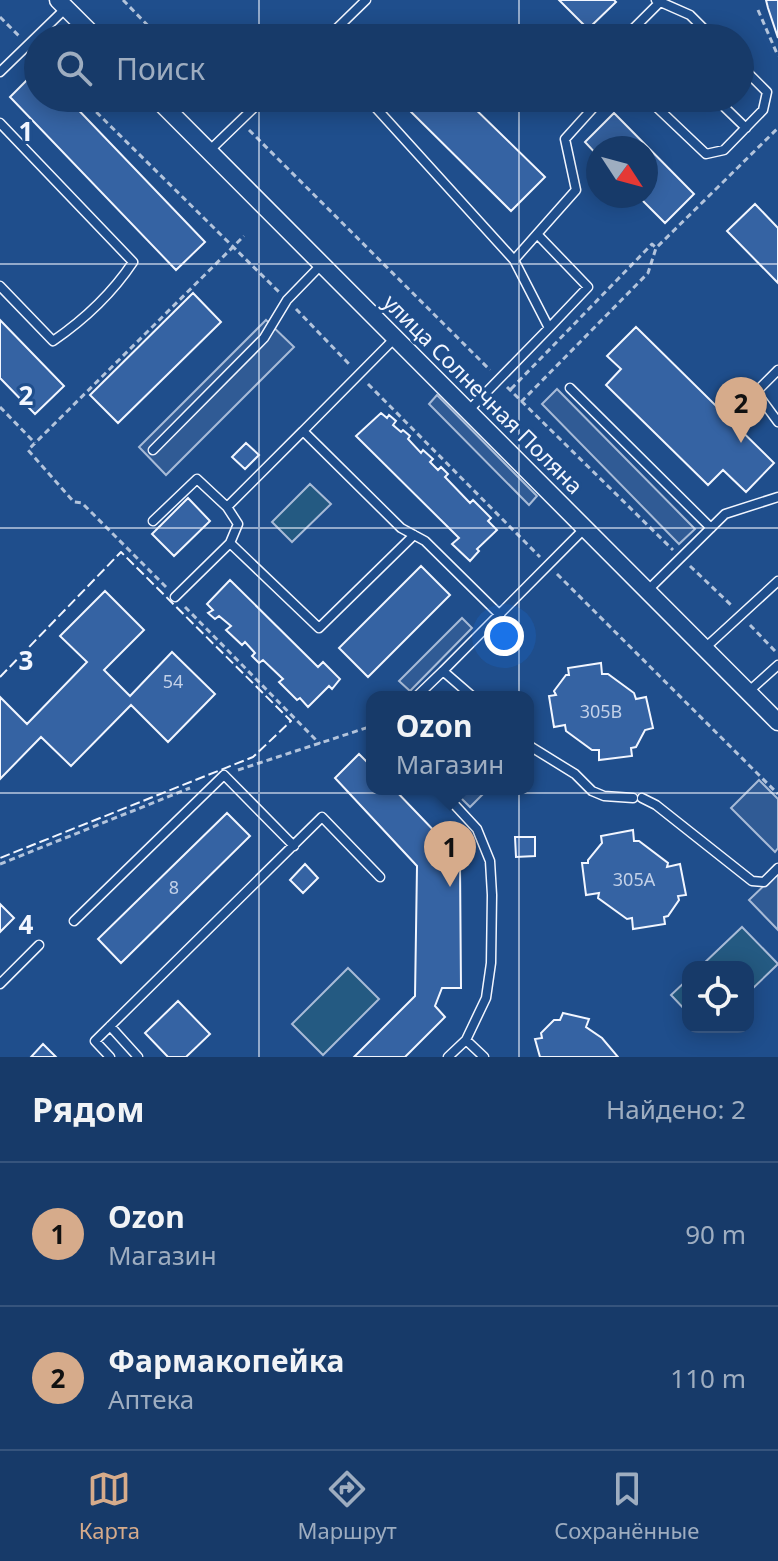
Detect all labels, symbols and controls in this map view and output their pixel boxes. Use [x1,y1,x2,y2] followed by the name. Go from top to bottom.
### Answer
[24,24,754,112] search box
[52,46,96,90] icon: search
[116,48,205,89] text: Поиск
[19,113,33,149] text: 1
[586,136,658,208] north arrow
[377,287,590,500] street label: улица Солнечная Поляна
[19,377,34,413] text: 2
[715,377,767,443] pin: 2
[484,616,524,656] your location
[19,642,33,678] text: 3
[163,669,183,693] house number: 54
[366,691,534,795] popup
[580,699,622,723] house number: 305В
[396,705,472,746] text: Ozon
[396,746,504,782] text: Магазин
[424,821,476,887] pin: 1
[613,867,656,891] house number: 305А
[169,875,179,899] house number: 8
[19,906,34,942] text: 4
[682,961,754,1033] map controls
[682,961,754,1033] button: locate
[32,1086,145,1132] text: Рядом
[606,1091,746,1127] text: Найдено: 2
[108,1196,185,1237] text: Ozon
[51,1216,65,1252] text: 1
[685,1216,746,1252] text: 90 m
[108,1237,217,1273] text: Магазин
[108,1340,345,1381] text: Фармакопейка
[51,1360,65,1396] text: 2
[670,1360,746,1396] text: 110 m
[108,1381,194,1417] text: Аптека
[79,1467,140,1545] tab: Карта
[297,1467,397,1545] tab: Маршрут
[554,1467,699,1545] tab: Сохранённые

